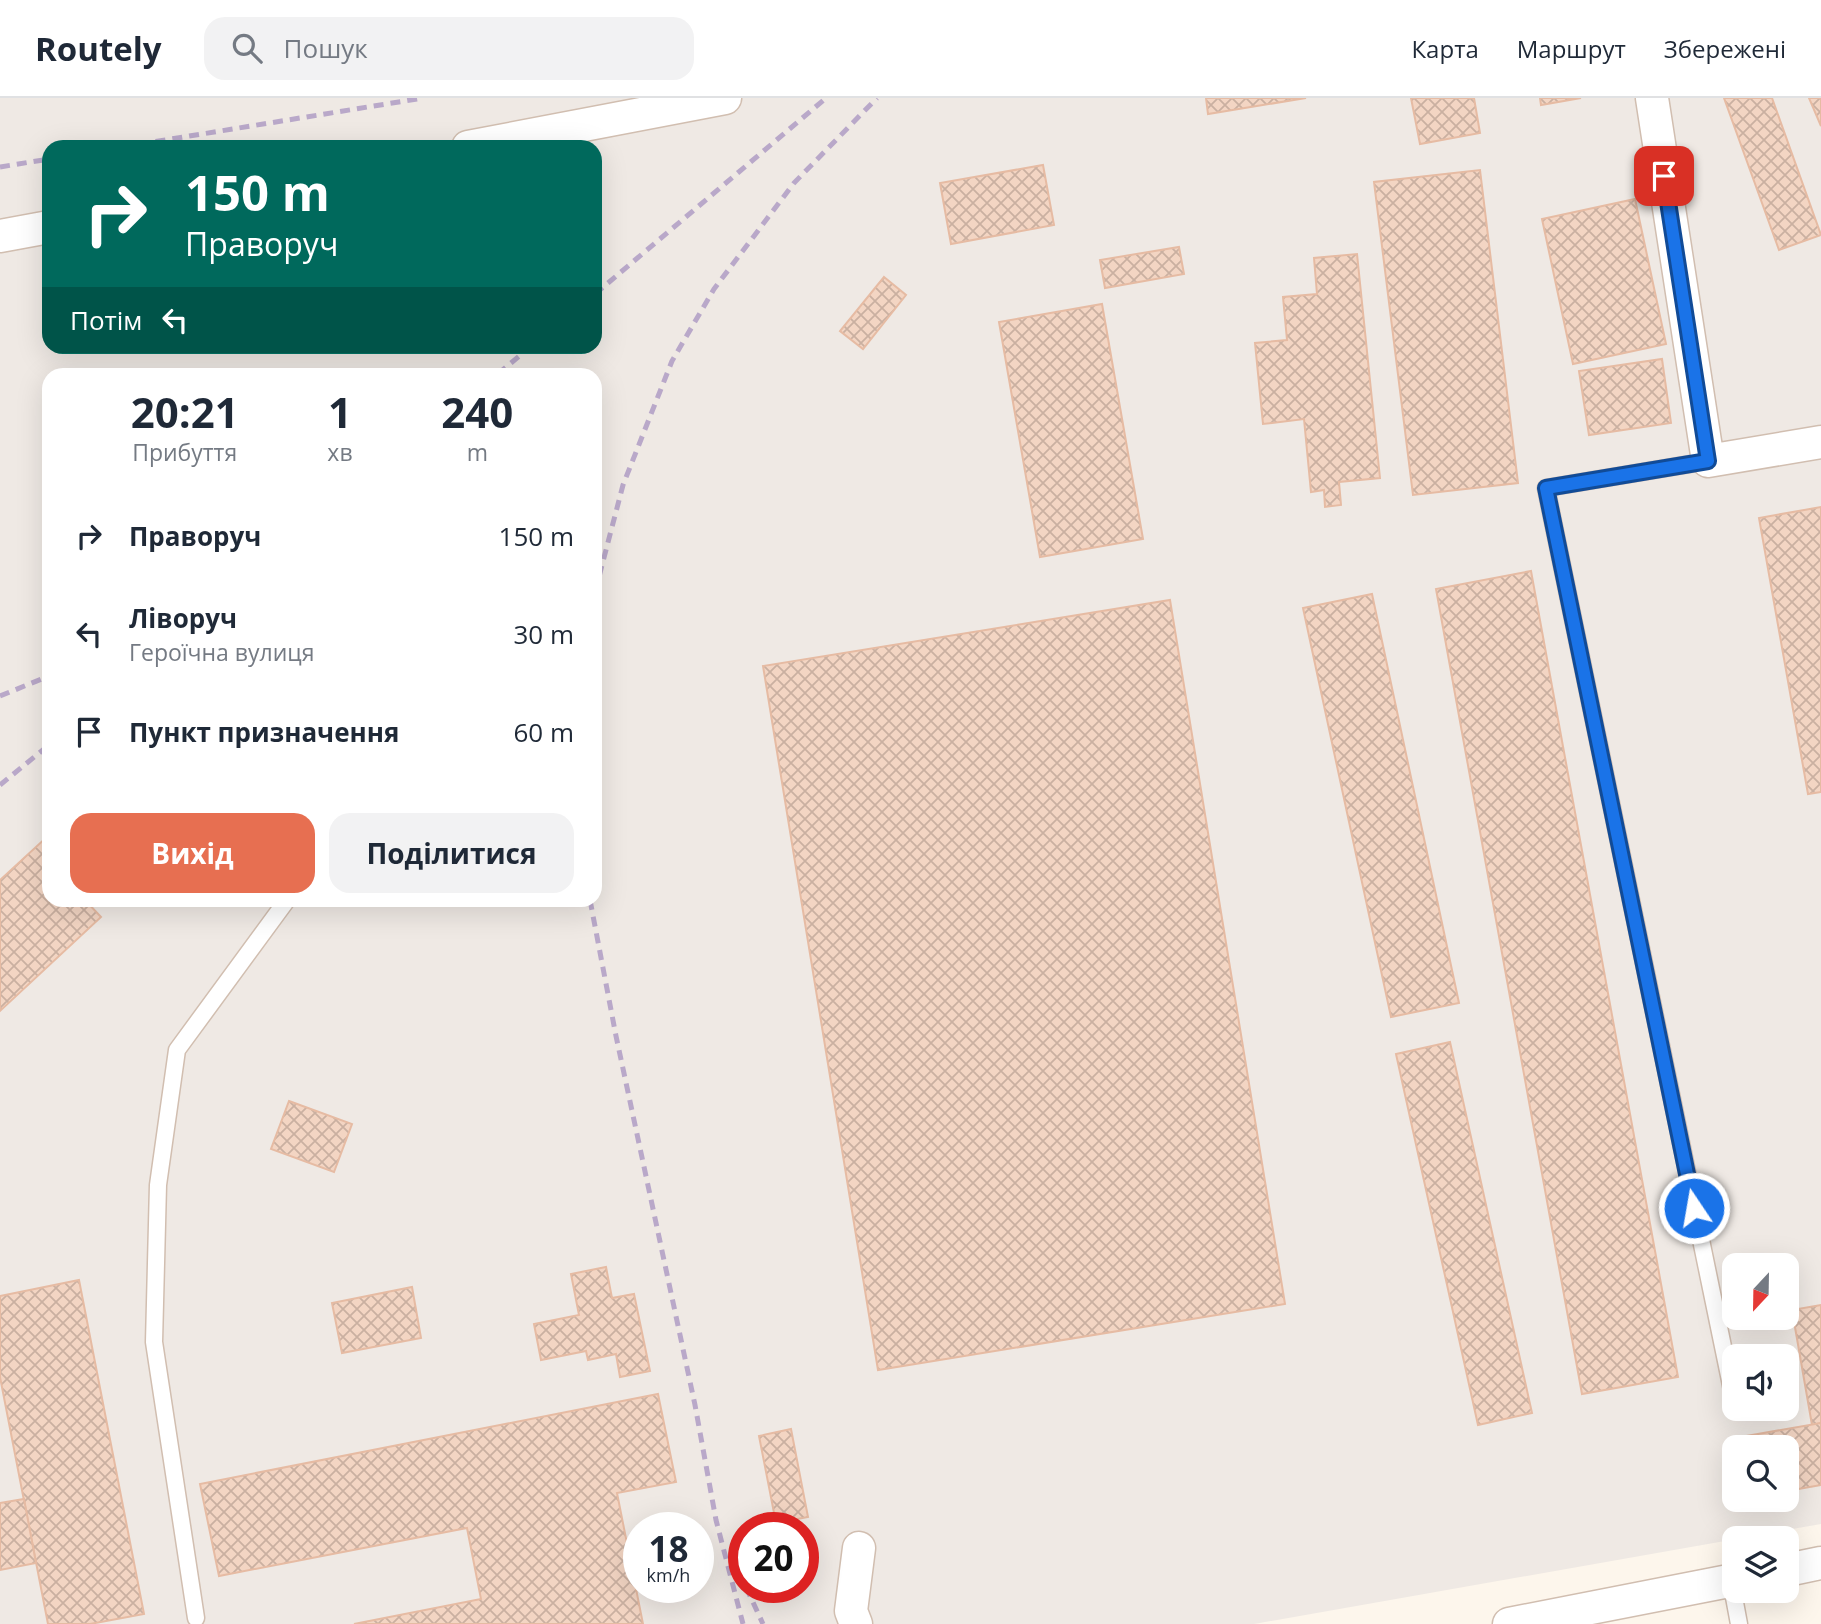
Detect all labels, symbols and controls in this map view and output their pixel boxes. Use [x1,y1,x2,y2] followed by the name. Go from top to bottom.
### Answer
[204,17,694,80] search box
[35,26,162,71] text: Routely
[228,29,266,67] icon: search
[284,30,368,66] text: Пошук
[1411,32,1479,65] text: Карта
[1517,32,1626,65] text: Маршрут
[1664,32,1786,65] text: Збережені
[1634,146,1694,206] pin
[1645,157,1683,195] icon: arrive
[185,159,330,225] text: 150 m
[70,168,161,259] icon: right
[185,222,338,265] text: Праворуч
[156,301,194,339] icon: left
[70,302,142,338] text: Потім
[131,383,239,440] text: 20:21
[328,383,352,440] text: 1
[441,383,513,440] text: 240
[132,436,237,468] text: Прибуття
[327,436,353,468] text: хв
[467,436,488,468] text: m
[70,517,108,555] icon: right
[129,518,261,554] text: Праворуч
[499,518,574,554] text: 150 m
[129,600,237,636] text: Ліворуч
[70,615,108,653] icon: left
[513,616,574,652] text: 30 m
[129,636,315,668] text: Героїчна вулиця
[70,713,108,751] icon: arrive
[129,714,399,750] text: Пункт призначення
[513,714,574,750] text: 60 m
[70,813,315,893] button: Вихід
[329,813,574,893] button: Поділитися
[1657,1171,1731,1245] position arrow
[1722,1253,1799,1330] north arrow
[1722,1253,1799,1603] map controls
[1722,1344,1799,1421] button: sound
[1722,1435,1799,1512] button: search
[728,1512,819,1603] speed limit sign: 20
[648,1525,689,1572] text: 18
[1722,1526,1799,1603] button: layers
[647,1563,690,1587] text: km/h

